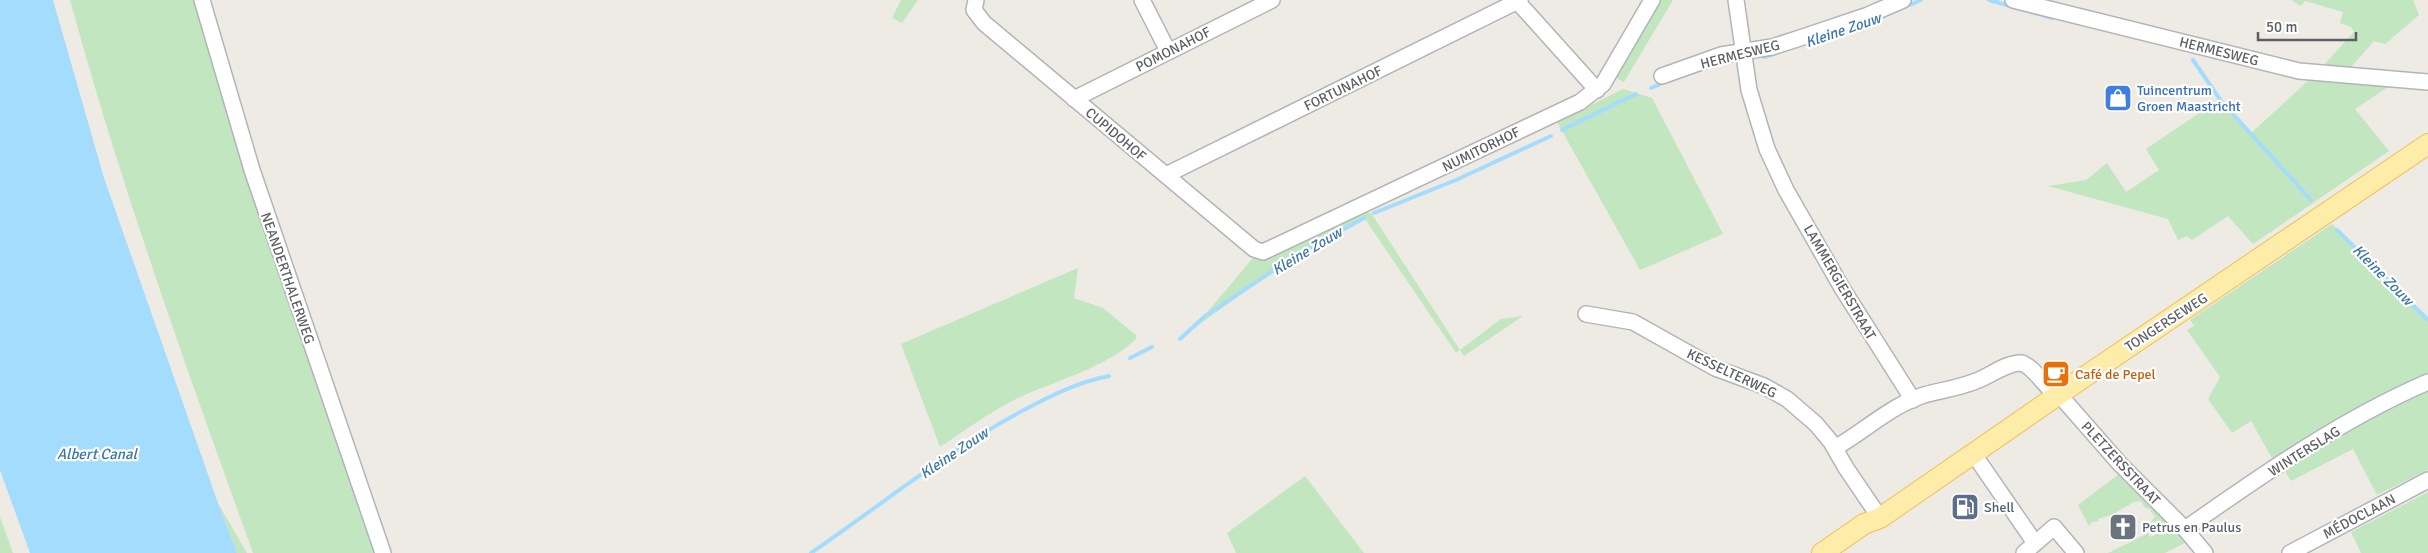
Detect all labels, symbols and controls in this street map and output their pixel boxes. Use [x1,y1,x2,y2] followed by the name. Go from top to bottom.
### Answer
[1803,8,1885,51] water label: Kleine Zouw
[2258,10,2356,42] scale bar
[2266,18,2297,36] text: 50 m
[1133,23,1213,76] street label: POMONAHOF
[2177,33,2260,70] street label: HERMESWEG
[1699,36,1782,73] street label: HERMESWEG
[1301,62,1385,115] street label: FORTUNAHOF
[2137,82,2241,115] place label: Tuincentrum Groen Maastricht
[2103,83,2133,113] shop icon: Tuincentrum Groen Maastricht
[1082,104,1150,165] street label: CUPIDOHOF
[1440,123,1523,176] street label: NUMITORHOF
[257,210,318,346] street label: NEANDERTHALERWEG
[1269,222,1347,279] water label: Kleine Zouw
[1800,222,1879,343] street label: LAMMERGIERSTRAAT
[2349,241,2419,311] water label: Kleine Zouw
[2122,289,2211,355] street label: TONGERSEWEG
[1684,345,1779,402] street label: KESSELTERWEG
[2041,359,2071,389] cafe icon: Café de Pepel
[2075,366,2156,383] place label: Café de Pepel
[2078,418,2164,509] street label: PLETZERSSTRAAT
[916,422,993,482] water label: Kleine Zouw
[2265,423,2343,480] street label: WINTERSLAG
[57,445,139,463] water label: Albert Canal
[2320,490,2398,543] street label: MÉDOCLAAN
[1950,492,1980,522] fuel station icon: Shell
[1984,499,2014,516] place label: Shell
[2108,512,2138,542] church icon: Petrus en Paulus
[2142,519,2241,536] place label: Petrus en Paulus

